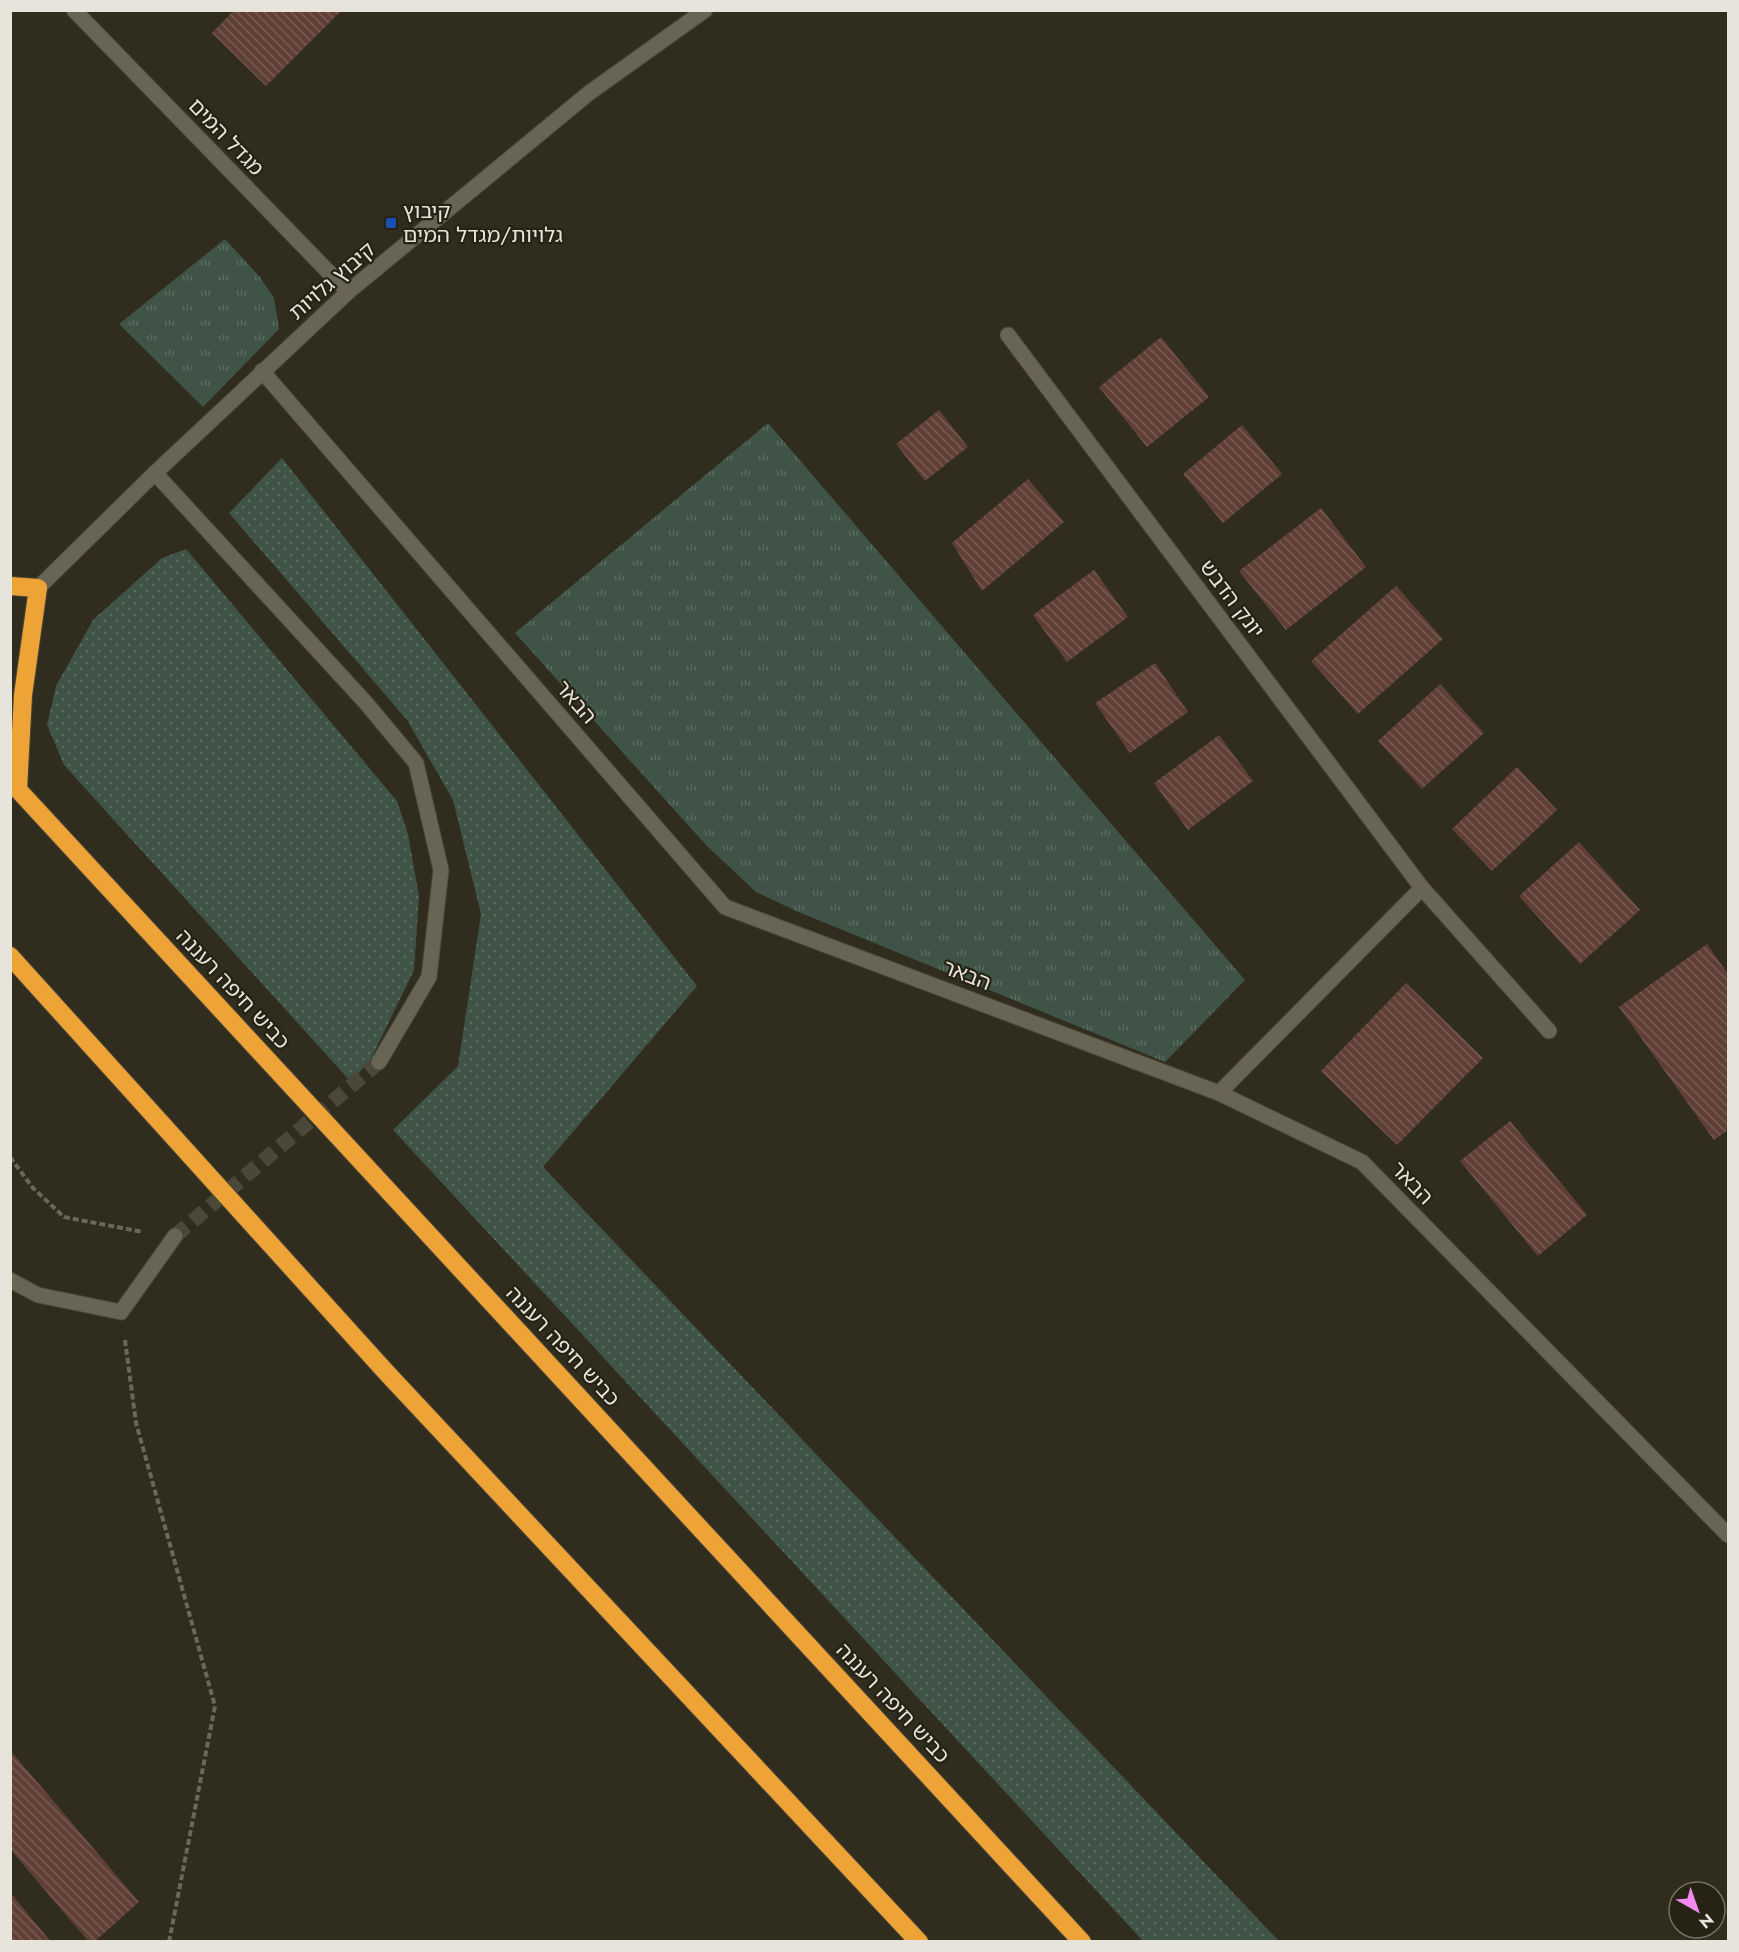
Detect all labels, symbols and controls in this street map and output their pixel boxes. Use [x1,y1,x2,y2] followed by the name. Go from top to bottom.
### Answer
[181,92,271,183] street label: מגדל המים
[403,196,563,250] place label: קיבוץ גלויות/מגדל המים
[384,216,398,230] marker: קיבוץ גלויות/מגדל המים
[282,235,382,327] street label: קיבוץ גלויות
[1193,554,1271,644] street label: יונק הדבש
[548,674,604,730] street label: הבאר
[169,922,297,1056] street label: כביש חיפה רעננה
[939,952,995,998] street label: הבאר
[1384,1155,1440,1211] street label: הבאר
[499,1279,627,1413] street label: כביש חיפה רעננה
[829,1636,957,1770] street label: כביש חיפה רעננה
[1667,1880,1727,1940] north arrow
[1694,1908,1719,1934] text: N

